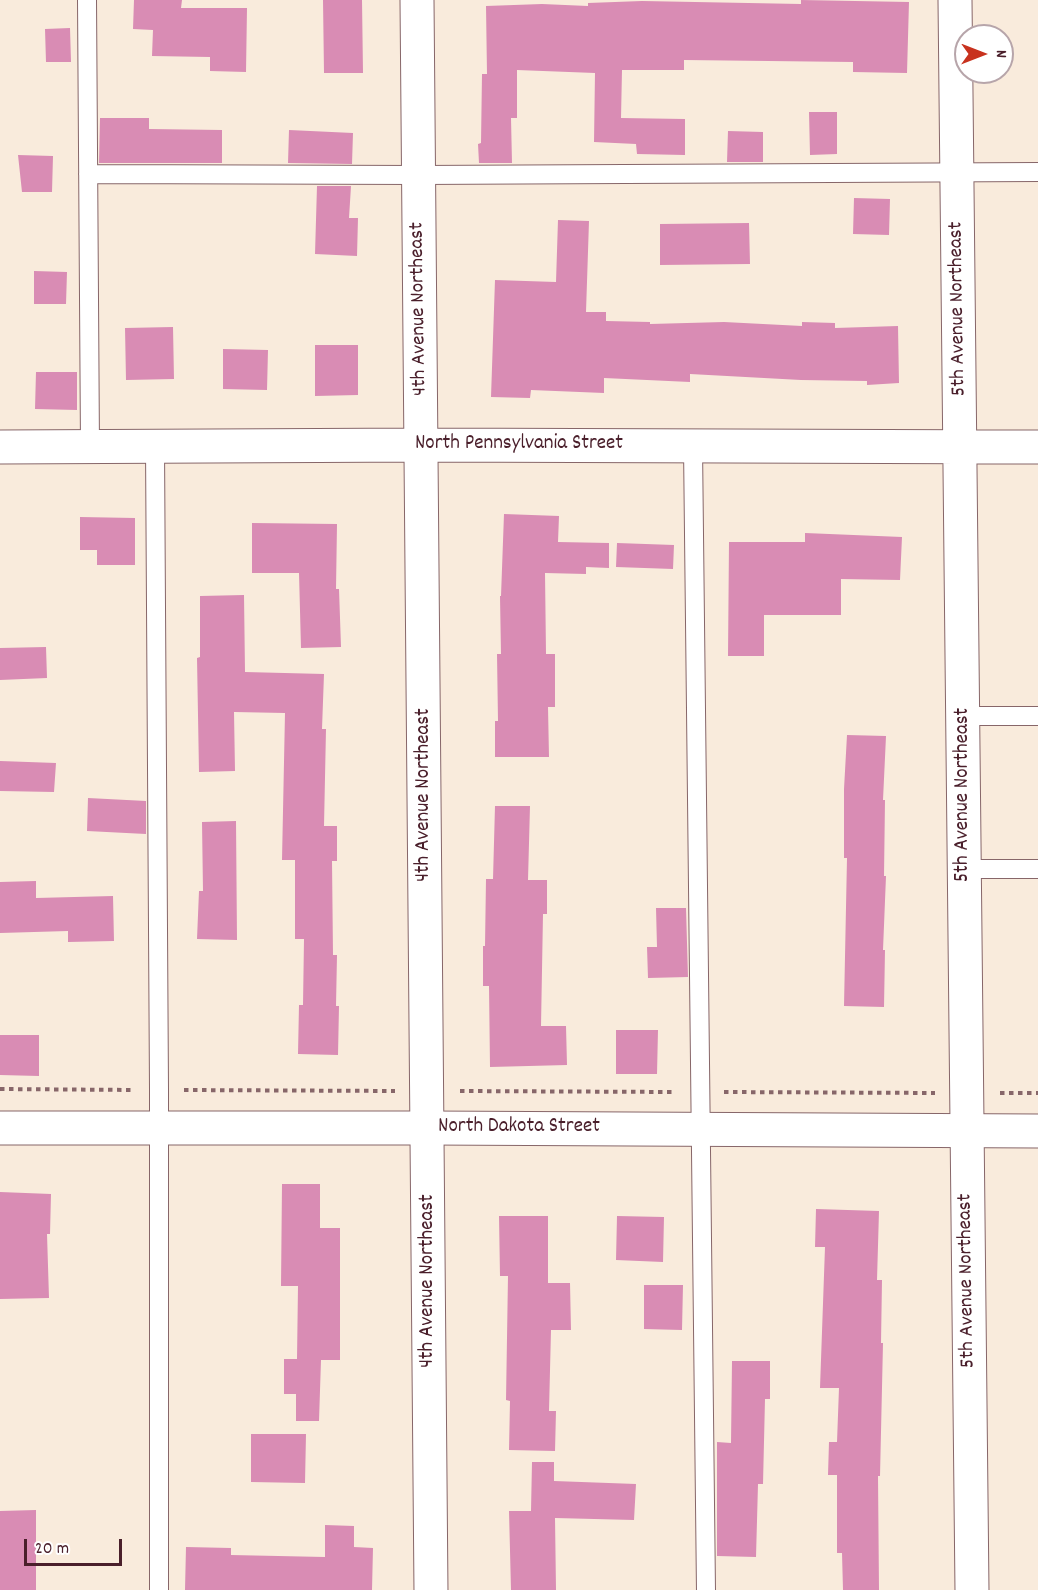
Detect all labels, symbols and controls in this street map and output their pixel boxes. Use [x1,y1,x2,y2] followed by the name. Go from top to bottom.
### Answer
[954,24,1014,84] north arrow
[989,50,1012,58] text: N
[945,221,973,397] street label: 5th Avenue Northeast
[406,222,434,396] street label: 4th Avenue Northeast
[415,432,623,458] street label: North Pennsylvania Street
[412,708,438,882] street label: 4th Avenue Northeast
[951,708,977,882] street label: 5th Avenue Northeast
[438,1115,600,1141] street label: North Dakota Street
[954,1193,982,1369] street label: 5th Avenue Northeast
[416,1194,442,1368] street label: 4th Avenue Northeast
[27,1527,124,1565] scale bar
[35,1537,69,1562] text: 20 m

